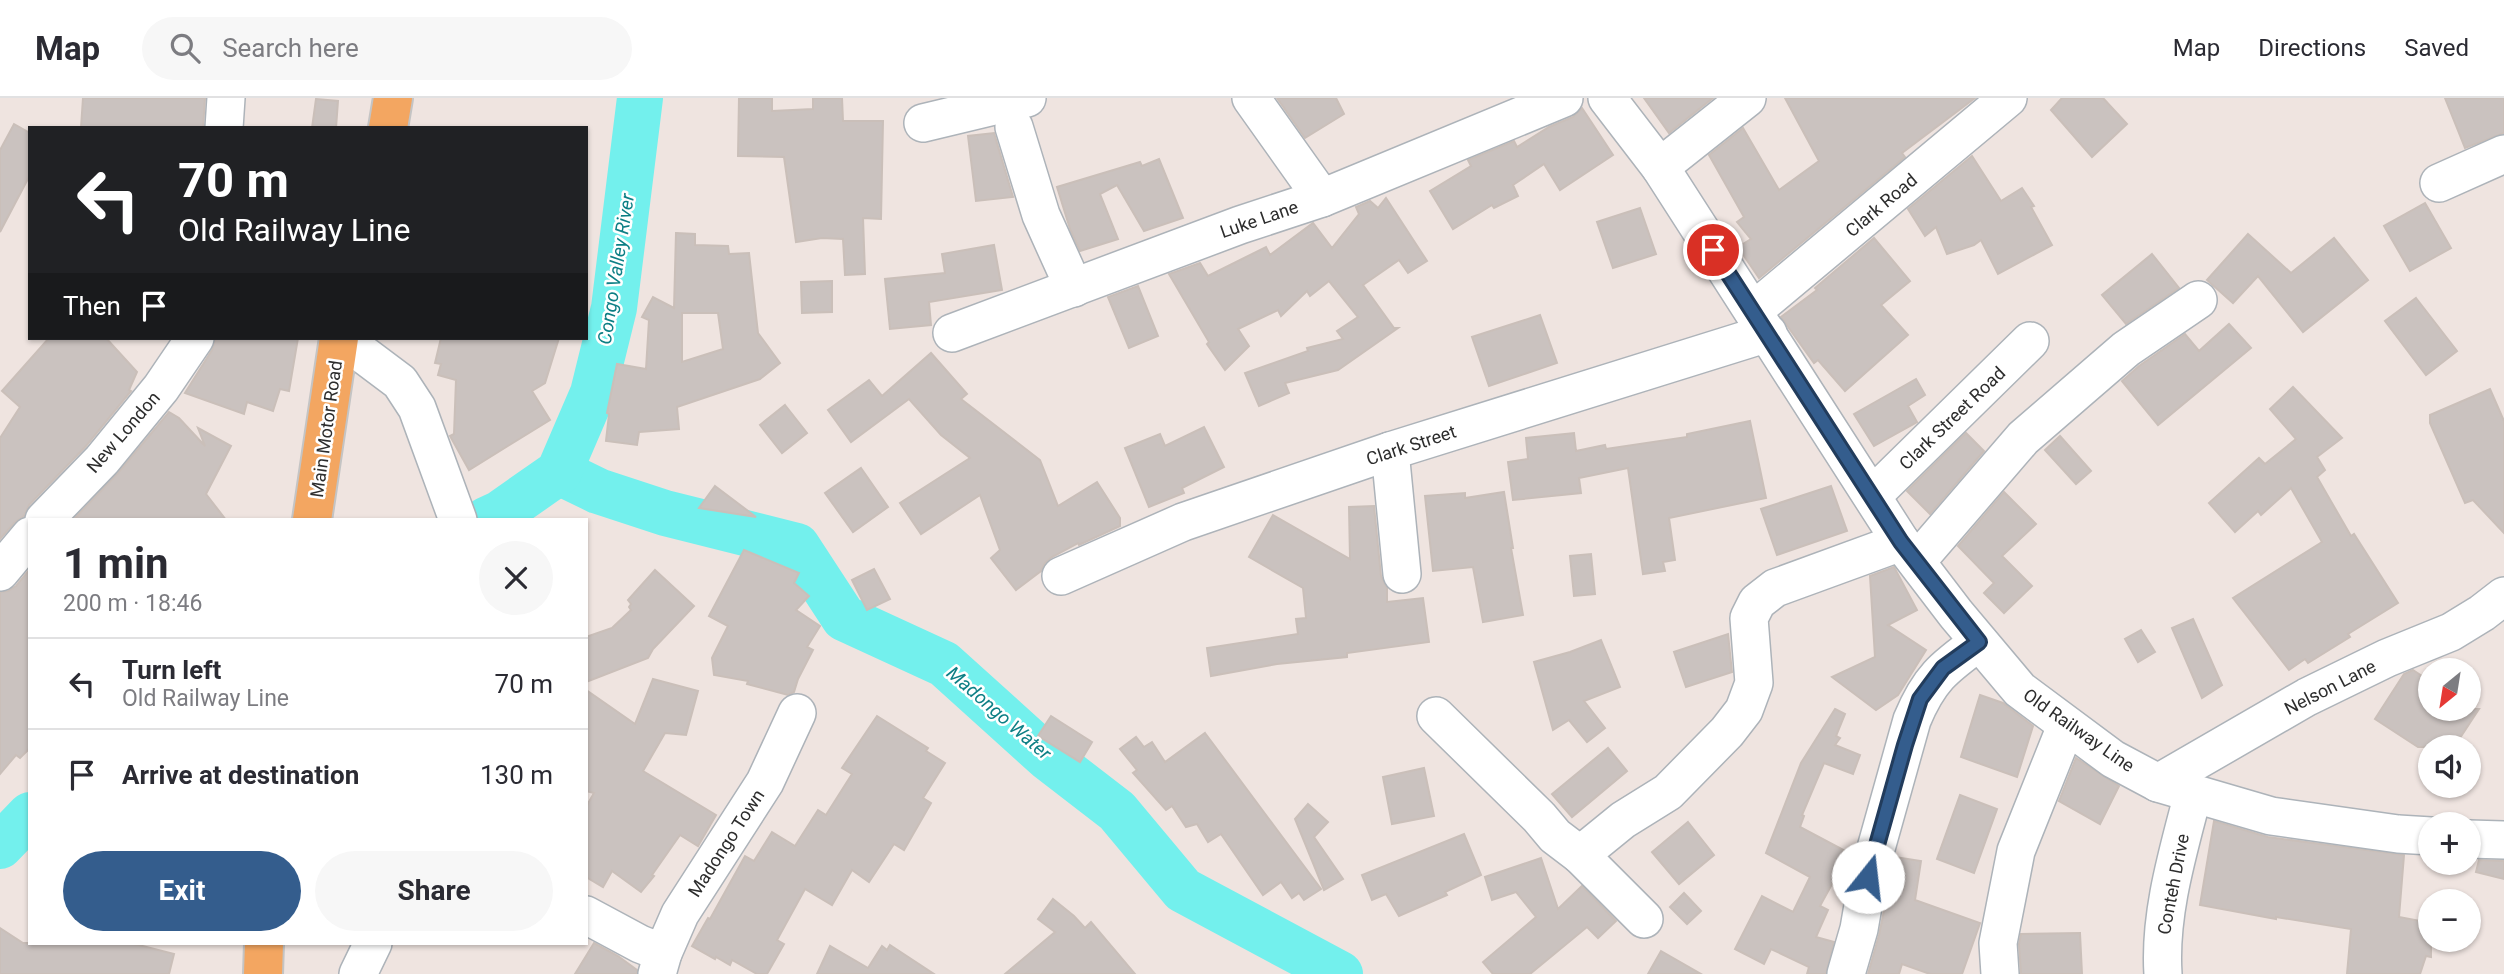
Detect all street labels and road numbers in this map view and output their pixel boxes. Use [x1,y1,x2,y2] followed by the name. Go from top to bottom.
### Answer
[1841,169,1921,241] street label: Clark Road
[1217,196,1301,242] street label: Luke Lane
[306,359,346,499] street label: Main Motor Road
[1895,362,2009,474] street label: Clark Street Road
[82,387,164,477] street label: New London
[1364,421,1459,469] street label: Clark Street
[2281,655,2379,719] street label: Nelson Lane
[2019,684,2139,776] street label: Old Railway Line
[683,785,769,901] street label: Madongo Town
[2153,832,2193,936] street label: Conteh Drive

